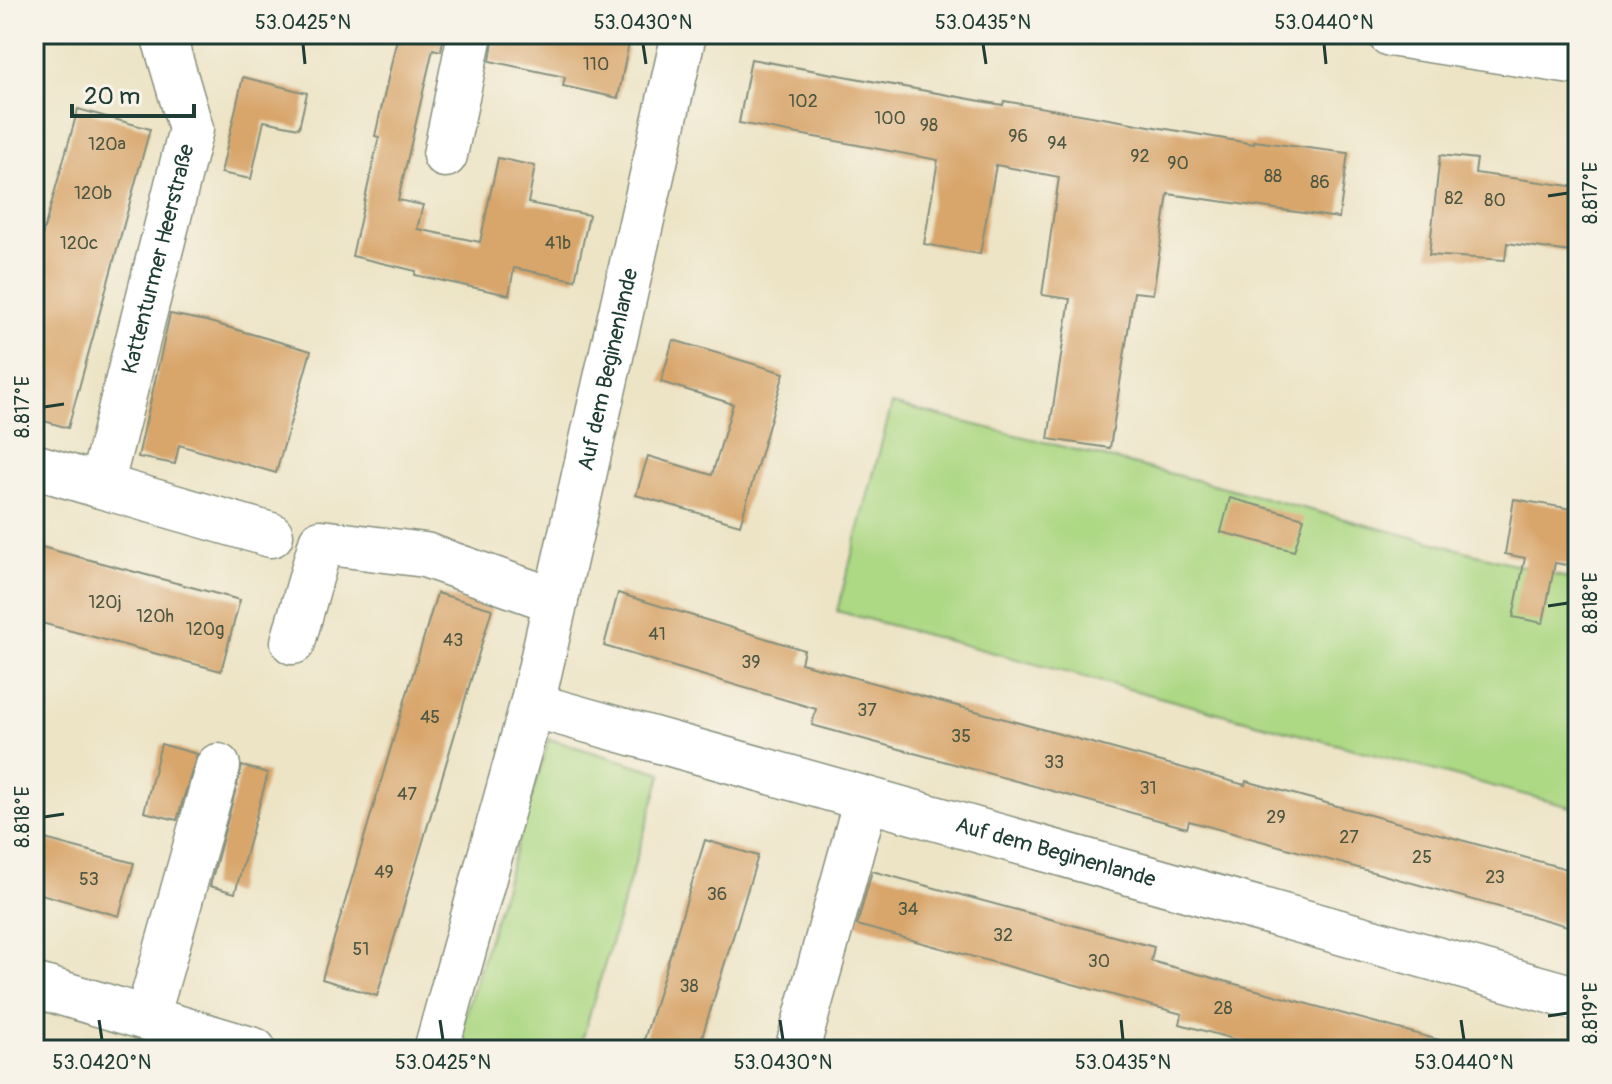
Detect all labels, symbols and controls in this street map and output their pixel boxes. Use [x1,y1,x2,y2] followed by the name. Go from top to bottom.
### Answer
[255,10,351,35] text: 53.0425°N
[594,10,692,35] text: 53.0430°N
[935,10,1031,35] text: 53.0435°N
[1274,10,1374,35] text: 53.0440°N
[583,53,609,76] house number: 110
[72,68,194,118] scale bar
[84,82,140,111] text: 20 m
[788,90,818,113] house number: 102
[874,107,906,130] house number: 100
[920,114,938,137] house number: 98
[1008,125,1028,148] house number: 96
[1047,132,1067,155] house number: 94
[88,133,126,156] house number: 120a
[116,141,201,377] street label: Kattenturmer Heerstraße
[1130,145,1150,168] house number: 92
[1167,152,1189,175] house number: 90
[1578,162,1603,224] text: 8.817°E
[1264,165,1282,188] house number: 88
[1310,171,1330,194] house number: 86
[74,182,112,205] house number: 120b
[1444,187,1464,210] house number: 82
[1484,189,1506,212] house number: 80
[60,232,98,255] house number: 120c
[545,232,571,255] house number: 41b
[572,265,645,473] street label: Auf dem Beginenlande
[10,376,35,438] text: 8.817°E
[1578,572,1603,634] text: 8.818°E
[88,591,122,614] house number: 120j
[136,605,174,628] house number: 120h
[186,618,224,641] house number: 120g
[648,623,666,646] house number: 41
[443,629,463,652] house number: 43
[741,651,761,674] house number: 39
[857,699,877,722] house number: 37
[420,706,440,729] house number: 45
[951,725,971,748] house number: 35
[1044,751,1064,774] house number: 33
[1139,777,1157,800] house number: 31
[397,783,417,806] house number: 47
[10,786,35,848] text: 8.818°E
[1266,806,1286,829] house number: 29
[952,811,1159,894] street label: Auf dem Beginenlande
[1339,826,1359,849] house number: 27
[1412,846,1432,869] house number: 25
[374,861,394,884] house number: 49
[1485,866,1505,889] house number: 23
[79,868,99,891] house number: 53
[707,883,727,906] house number: 36
[898,898,919,921] house number: 34
[993,924,1013,947] house number: 32
[353,938,369,961] house number: 51
[1088,950,1110,973] house number: 30
[679,975,699,998] house number: 38
[1578,982,1603,1044] text: 8.819°E
[1213,997,1233,1020] house number: 28
[53,1050,151,1075] text: 53.0420°N
[395,1050,491,1075] text: 53.0425°N
[734,1050,832,1075] text: 53.0430°N
[1075,1050,1171,1075] text: 53.0435°N
[1414,1050,1514,1075] text: 53.0440°N

